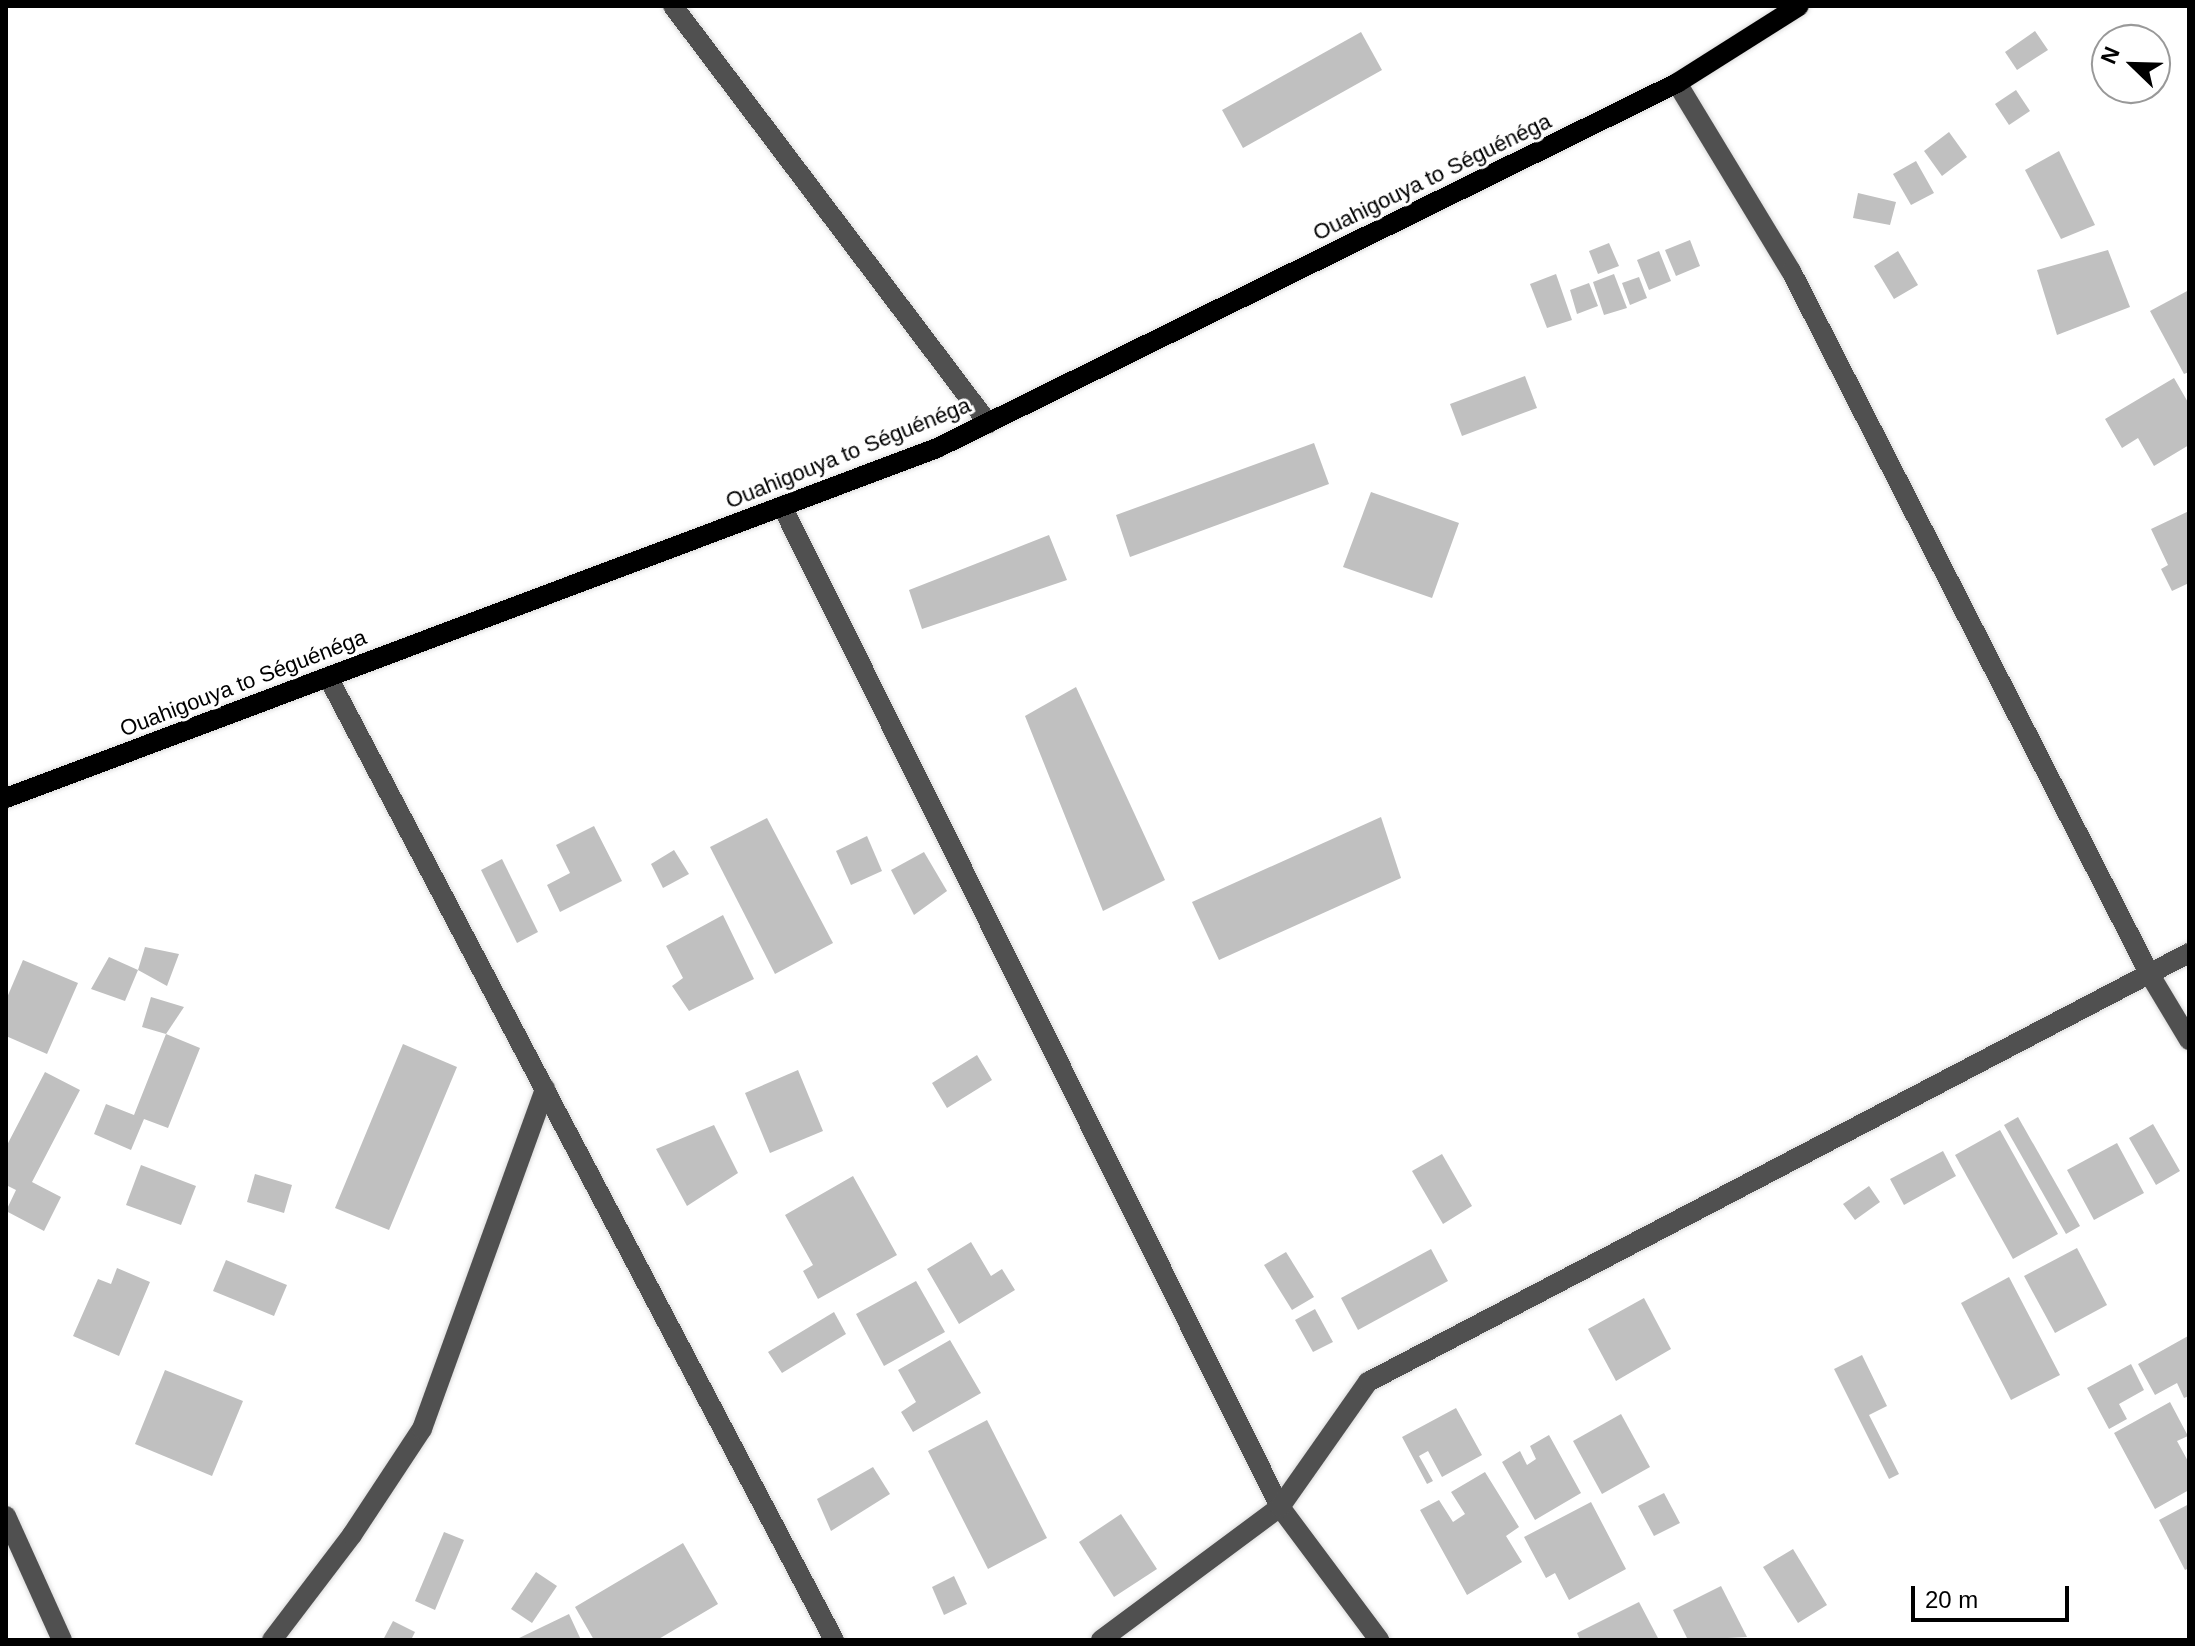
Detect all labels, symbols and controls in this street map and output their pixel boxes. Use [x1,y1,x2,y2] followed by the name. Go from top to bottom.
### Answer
[2091,24,2171,104] north arrow
[2096,43,2125,67] text: N
[1309,108,1555,246] street label: Ouahigouya to Séguénéga
[722,392,974,514] street label: Ouahigouya to Séguénéga
[116,624,370,742] street label: Ouahigouya to Séguénéga
[1915,1570,2073,1620] scale bar
[1925,1586,1978,1613] text: 20 m

